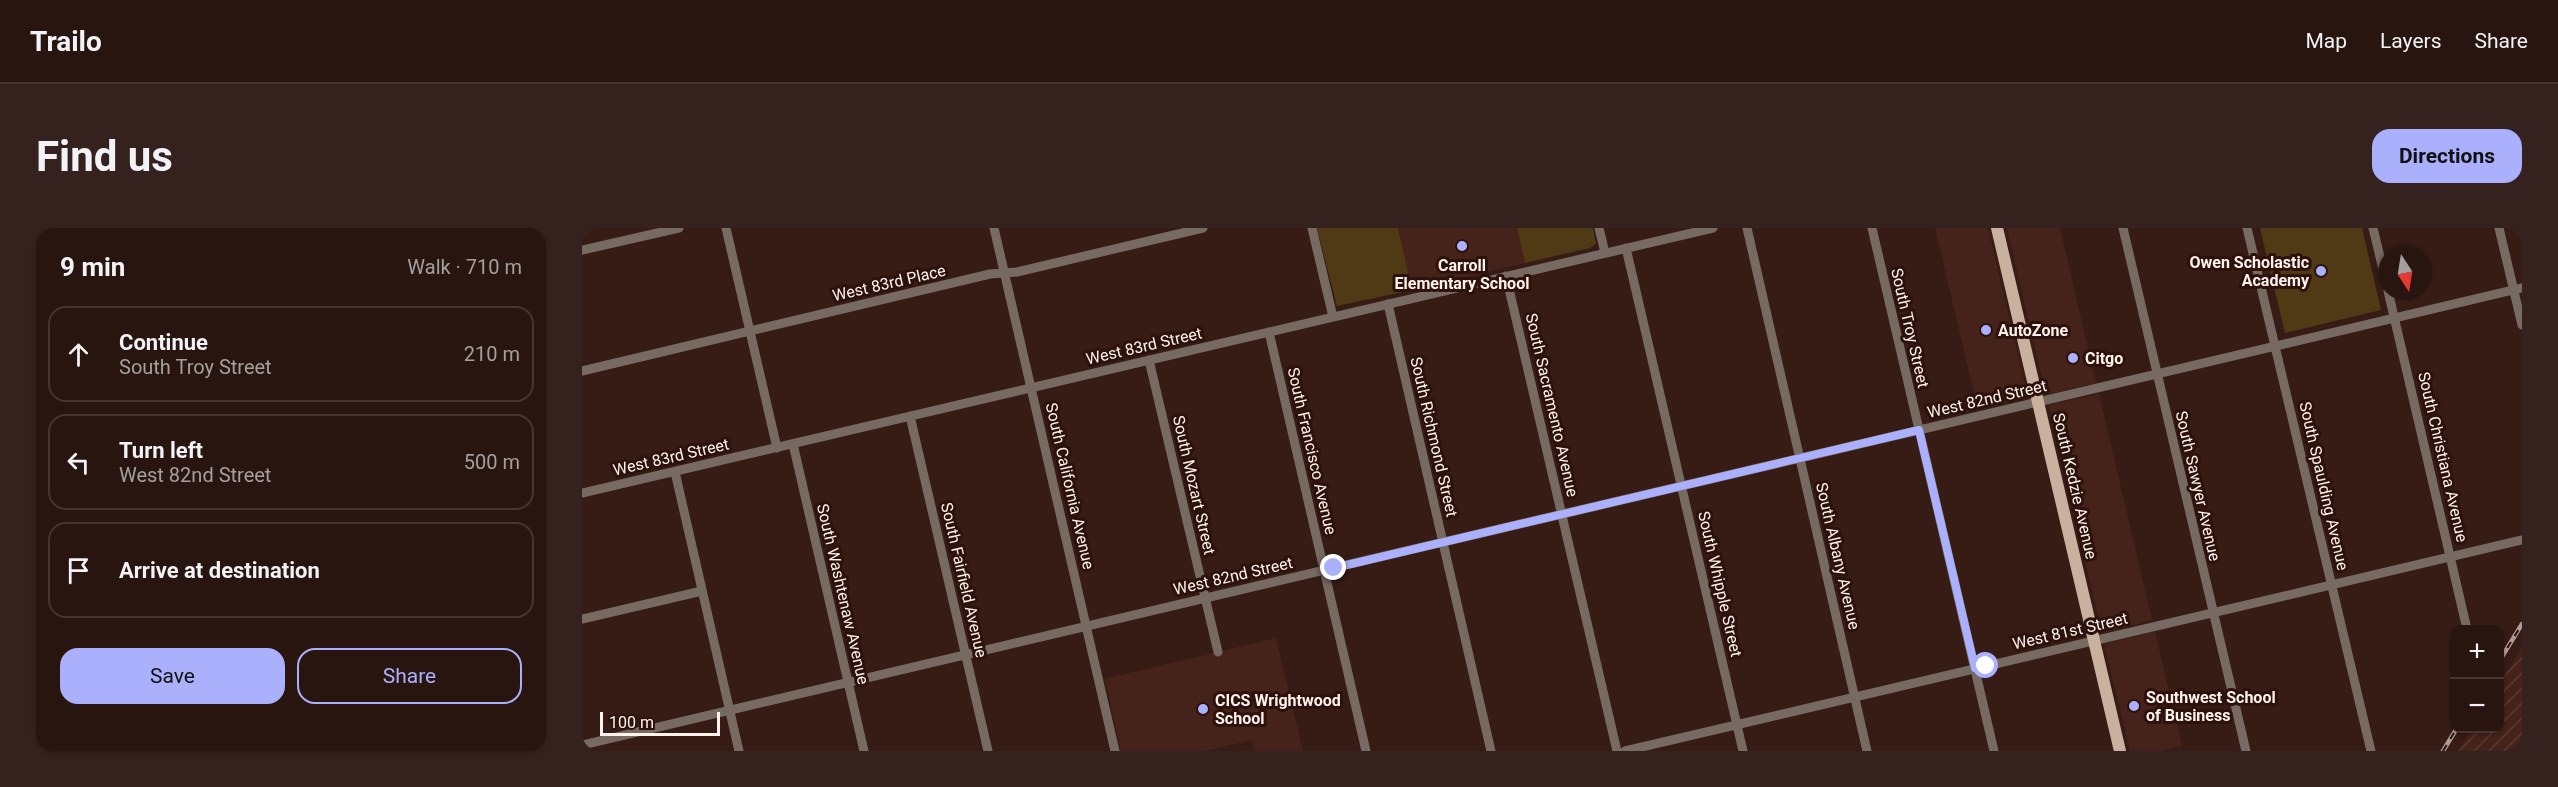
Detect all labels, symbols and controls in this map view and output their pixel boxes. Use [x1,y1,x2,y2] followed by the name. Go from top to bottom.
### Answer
[30,25,102,58] text: Trailo
[2305,29,2347,53] text: Map
[2380,29,2441,53] text: Layers
[2474,29,2528,53] text: Share
[2372,129,2522,183] button: Directions
[36,132,173,181] text: Find us
[1455,239,1469,253] marker: Carroll Elementary School
[2378,246,2432,300] north arrow
[60,252,125,282] text: 9 min
[2189,253,2310,290] place label: Owen Scholastic Academy
[407,255,522,279] text: Walk · 710 m
[1395,256,1529,293] place label: Carroll Elementary School
[830,261,948,305] street label: West 83rd Place
[2314,264,2328,278] marker: Owen Scholastic Academy
[1887,266,1933,390] street label: South Troy Street
[1522,311,1582,499] street label: South Sacramento Avenue
[1998,321,2068,340] place label: AutoZone
[1084,323,1204,369] street label: West 83rd Street
[1979,323,1993,337] marker: AutoZone
[119,330,208,355] text: Continue
[62,338,95,371] icon: ahead
[464,342,520,366] text: 210 m
[2085,349,2123,368] place label: Citgo
[2066,351,2080,365] marker: Citgo
[119,355,272,379] text: South Troy Street
[1406,355,1462,519] street label: South Richmond Street
[1284,366,1340,536] street label: South Francisco Avenue
[2414,370,2472,544] street label: South Christiana Avenue
[1925,376,2049,422] street label: West 82nd Street
[2295,400,2353,572] street label: South Spaulding Avenue
[1042,401,1098,571] street label: South California Avenue
[2171,409,2225,563] street label: South Sawyer Avenue
[2049,411,2101,561] street label: South Kedzie Avenue
[1169,414,1219,556] street label: South Mozart Street
[611,434,731,480] street label: West 83rd Street
[119,438,203,463] text: Turn left
[62,446,95,479] icon: left
[464,450,520,474] text: 500 m
[119,463,271,487] text: West 82nd Street
[1812,481,1864,631] street label: South Albany Avenue
[937,501,991,659] street label: South Fairfield Avenue
[813,502,873,686] street label: South Washtenaw Avenue
[1694,509,1746,659] street label: South Whipple Street
[1171,553,1295,599] street label: West 82nd Street
[62,554,95,587] icon: arrive
[1320,554,1346,580] route end
[119,558,320,583] text: Arrive at destination
[2011,609,2129,653] street label: West 81st Street
[2450,625,2504,733] map controls
[2450,625,2504,679] button: +
[60,648,285,704] button: Save
[297,648,522,704] button: Share
[1972,652,1998,678] route start
[2450,679,2504,733] button: −
[2146,688,2276,725] place label: Southwest School of Business
[1215,691,1341,728] place label: CICS Wrightwood School
[2127,699,2141,713] marker: Southwest School of Business
[1196,702,1210,716] marker: CICS Wrightwood School
[600,709,720,736] scale bar
[609,713,654,732] text: 100 m

